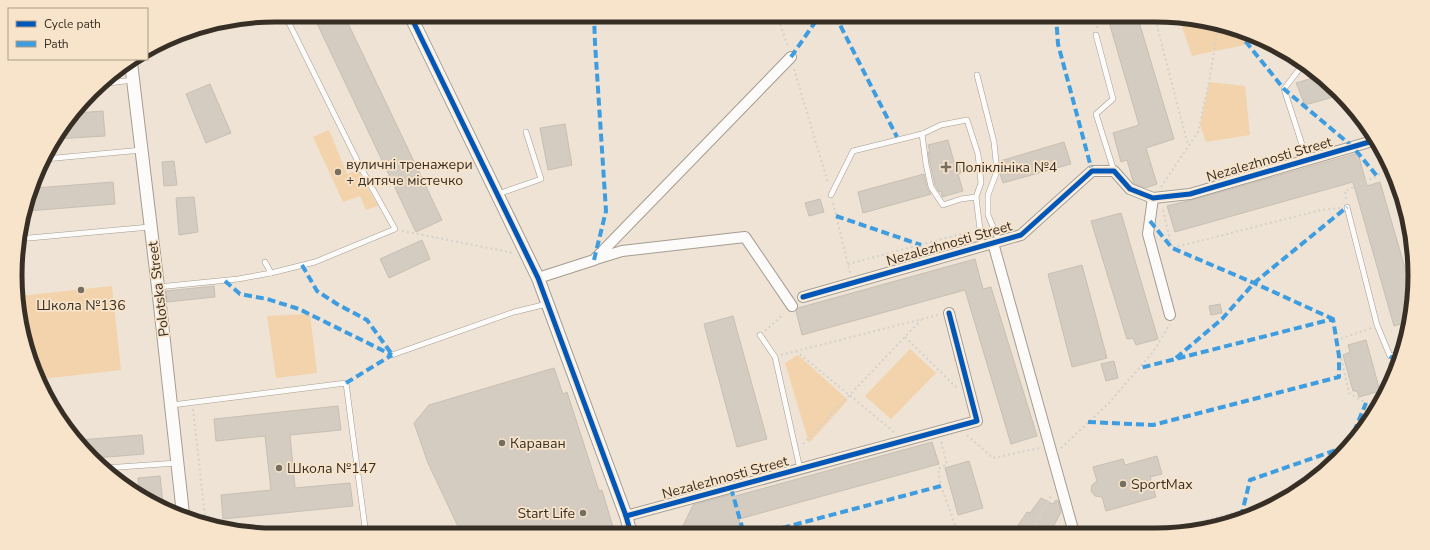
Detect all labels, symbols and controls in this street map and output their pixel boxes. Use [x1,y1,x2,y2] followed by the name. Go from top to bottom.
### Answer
[8,8,148,60] legend
[44,16,101,32] text: Cycle path
[44,36,69,52] text: Path
[1204,132,1334,187] street label: Nezalezhnosti Street
[346,155,473,190] place label: вуличні тренажери + дитяче містечко
[955,158,1057,177] place label: Поліклініка №4
[940,161,952,173] marker: Поліклініка №4
[333,167,343,177] marker: вуличні тренажери + дитяче містечко
[884,216,1014,271] street label: Nezalezhnosti Street
[143,240,174,338] street label: Polotska Street
[76,285,86,295] marker: Школа №136
[36,296,126,315] place label: Школа №136
[510,434,566,453] place label: Караван
[497,438,507,448] marker: Караван
[660,451,790,503] street label: Nezalezhnosti Street
[287,459,376,478] place label: Школа №147
[274,463,284,473] marker: Школа №147
[1131,475,1193,494] place label: SportMax
[1118,479,1128,489] marker: SportMax
[517,504,575,523] place label: Start Life
[578,508,588,518] marker: Start Life

